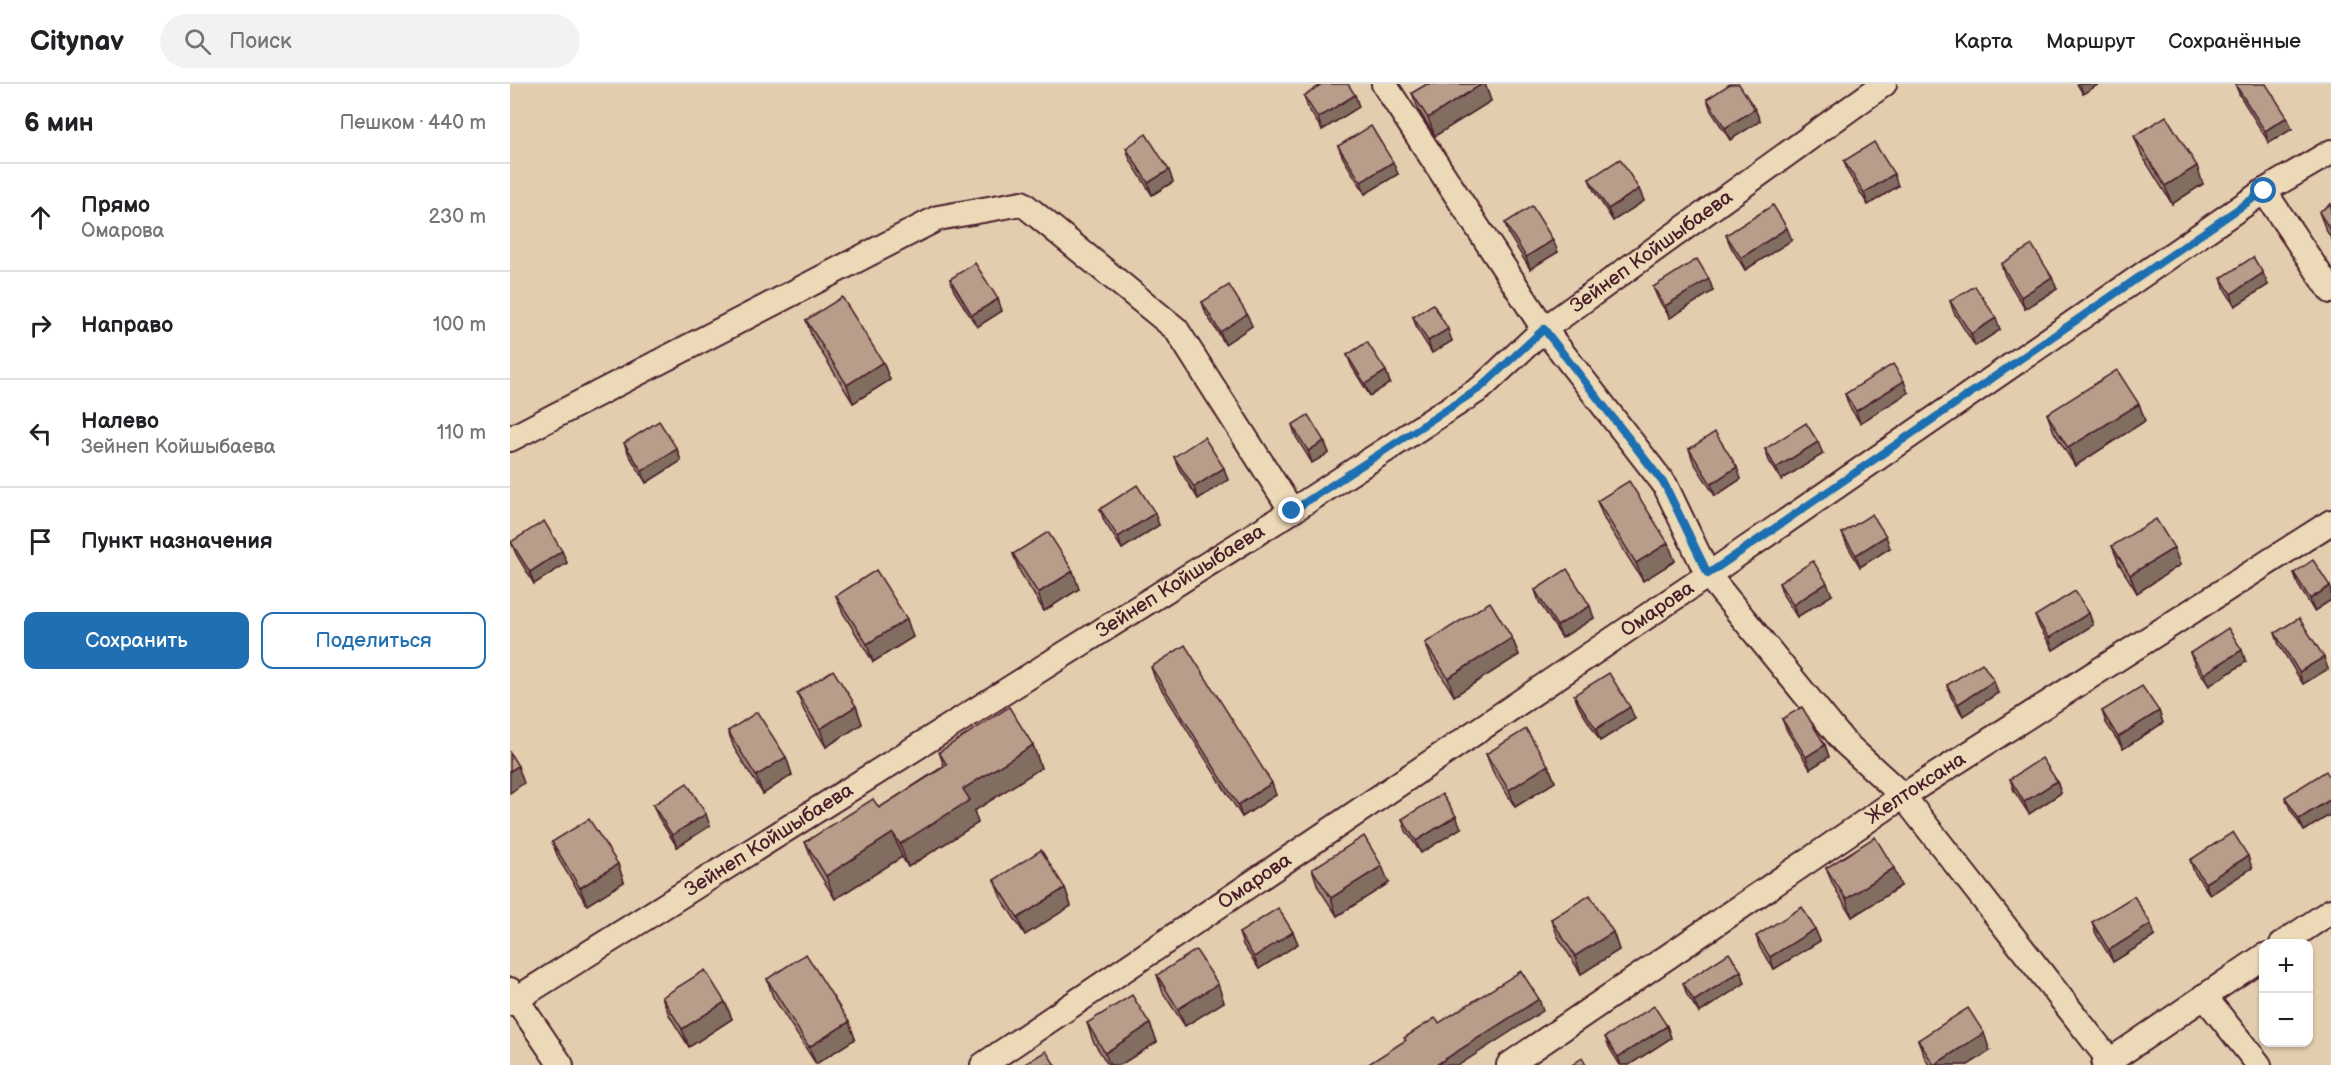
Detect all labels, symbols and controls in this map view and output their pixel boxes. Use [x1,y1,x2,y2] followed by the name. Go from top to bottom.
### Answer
[160,14,580,68] search box
[30,25,124,58] text: Citynav
[181,25,214,58] icon: search
[229,28,292,55] text: Поиск
[1954,29,2013,54] text: Карта
[2046,29,2135,54] text: Маршрут
[2168,29,2301,54] text: Сохранённые
[24,108,94,139] text: 6 мин
[339,111,486,135] text: Пешком · 440 m
[2250,177,2276,203] route start
[1565,185,1737,318] street label: Зейнеп Койшыбаева
[81,192,150,219] text: Прямо
[24,201,57,234] icon: ahead
[429,205,486,229] text: 230 m
[81,219,164,243] text: Омарова
[24,309,57,342] icon: right
[81,312,173,339] text: Направо
[433,313,486,337] text: 100 m
[81,408,159,435] text: Налево
[24,417,57,450] icon: left
[437,421,486,445] text: 110 m
[81,435,275,459] text: Зейнеп Койшыбаева
[1278,497,1304,523] route end
[1092,519,1269,643] street label: Зейнеп Койшыбаева
[24,525,57,558] icon: arrive
[81,528,273,555] text: Пункт назначения
[1616,576,1699,642] street label: Омарова
[24,612,249,669] button: Сохранить
[261,612,486,669] button: Поделиться
[1861,747,1970,830] street label: Желтоксана
[680,778,858,902] street label: Зейнеп Койшыбаева
[1213,848,1296,915] street label: Омарова
[2259,939,2313,1047] map controls
[2259,939,2313,993] button: +
[2259,993,2313,1047] button: −

